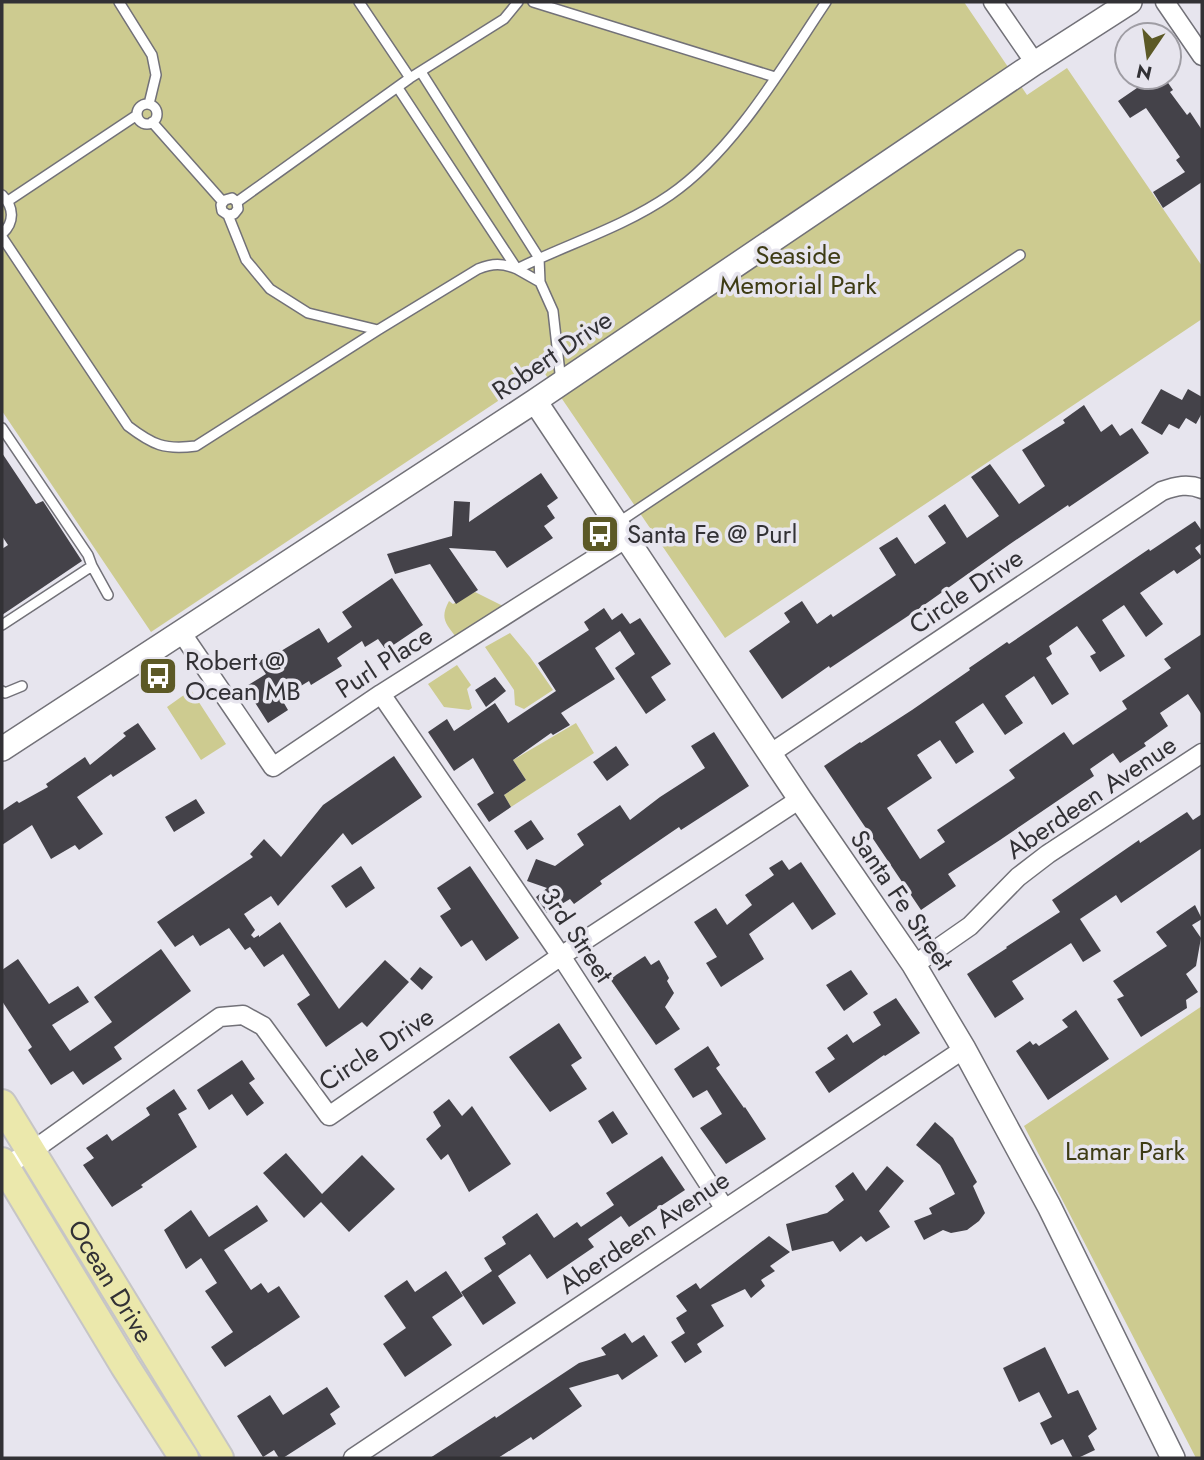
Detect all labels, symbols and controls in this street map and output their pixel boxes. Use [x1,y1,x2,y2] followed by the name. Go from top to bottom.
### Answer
[1113,21,1183,91] north arrow
[1134,57,1155,87] text: N
[719,236,877,304] park label: Seaside Memorial Park
[484,301,620,409] street label: Robert Drive
[579,513,621,555] bus stop icon: Santa Fe @ Purl
[627,515,797,553] place label: Santa Fe @ Purl
[901,539,1031,643] street label: Circle Drive
[328,616,440,708] street label: Purl Place
[185,642,301,710] place label: Robert @ Ocean MB
[137,655,179,697] bus stop icon: Robert @ Ocean MB
[998,726,1184,868] street label: Aberdeen Avenue
[841,822,964,979] street label: Santa Fe Street
[531,880,623,991] street label: 3rd Street
[311,998,441,1100] street label: Circle Drive
[1065,1132,1186,1170] park label: Lamar Park
[551,1161,737,1303] street label: Aberdeen Avenue
[58,1212,163,1350] street label: Ocean Drive

